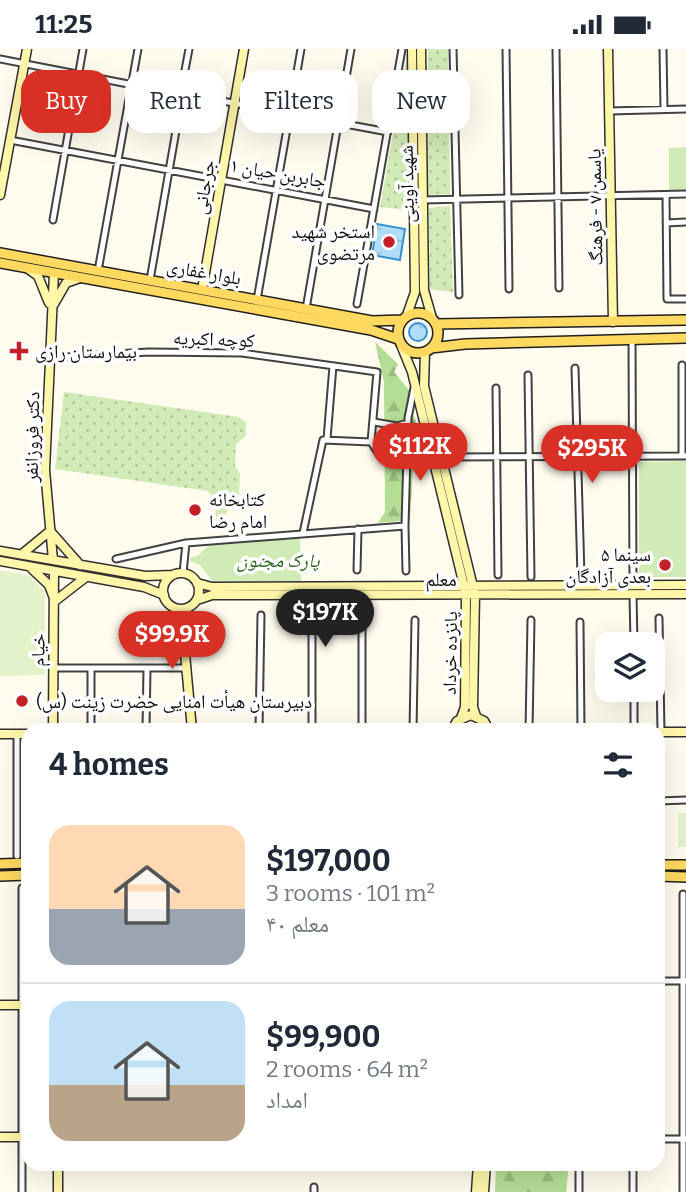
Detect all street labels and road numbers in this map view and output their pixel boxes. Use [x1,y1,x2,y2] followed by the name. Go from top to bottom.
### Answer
[395,145,419,223] street label: شهید آوینی
[582,148,608,266] street label: یاسمن ۷ - فرهنگ
[228,153,328,193] street label: جابربن حیان ۱
[188,158,220,216] street label: جرجانی
[165,254,243,290] street label: بلوار غفاری
[173,326,255,352] street label: کوچه اکبریه
[20,391,44,484] street label: دکتر فروزانفر
[425,568,457,592] street label: معلم
[438,611,462,695] street label: پانزده خرداد
[26,633,52,667] street label: خیام

